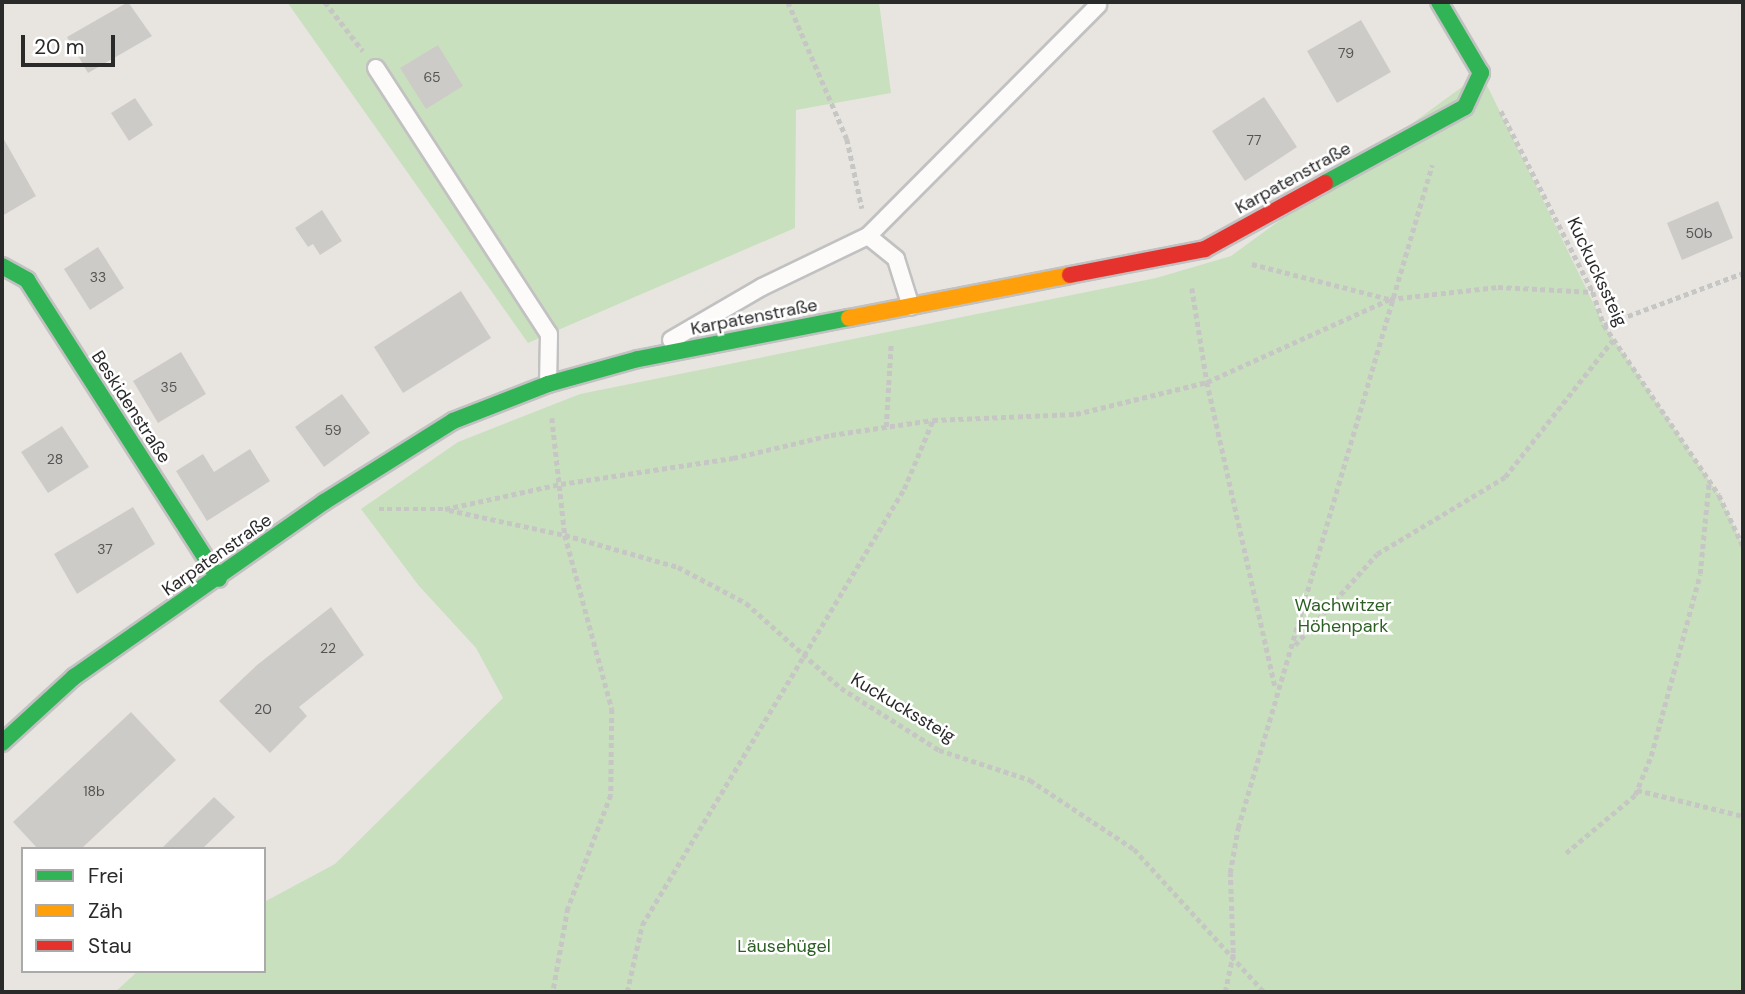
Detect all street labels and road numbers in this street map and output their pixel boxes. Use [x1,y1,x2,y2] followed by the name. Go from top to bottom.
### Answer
[1231,137,1355,219] street label: Karpatenstraße
[1562,214,1632,330] street label: Kuckuckssteig
[689,294,819,340] street label: Karpatenstraße
[87,347,175,467] street label: Beskidenstraße
[158,509,276,601] street label: Karpatenstraße
[847,668,959,748] street label: Kuckuckssteig

